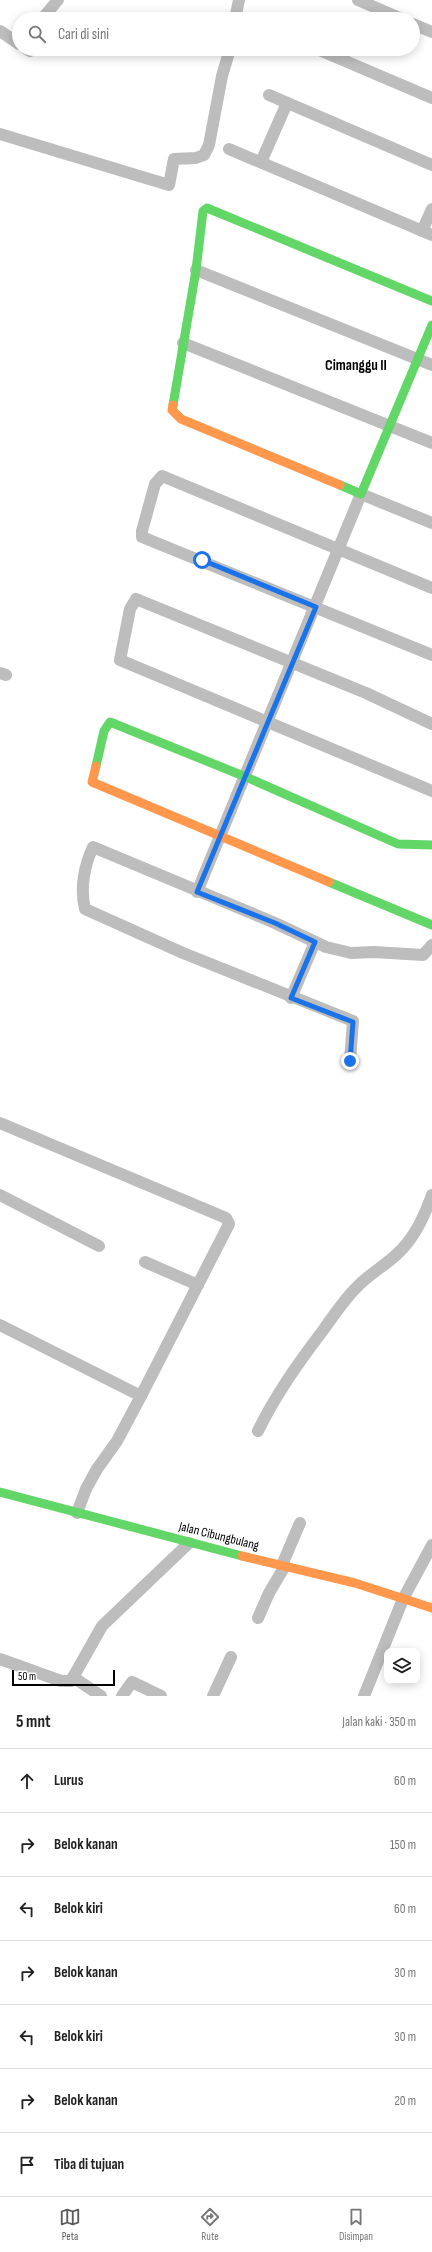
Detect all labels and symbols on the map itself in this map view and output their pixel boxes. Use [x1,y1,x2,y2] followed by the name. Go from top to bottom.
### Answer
[325,356,387,375] district label: Cimanggu II
[193,551,211,569] route start
[341,1052,359,1070] route end
[176,1518,261,1554] street label: Jalan Cibungbulang
[12,1668,115,1687] scale bar

